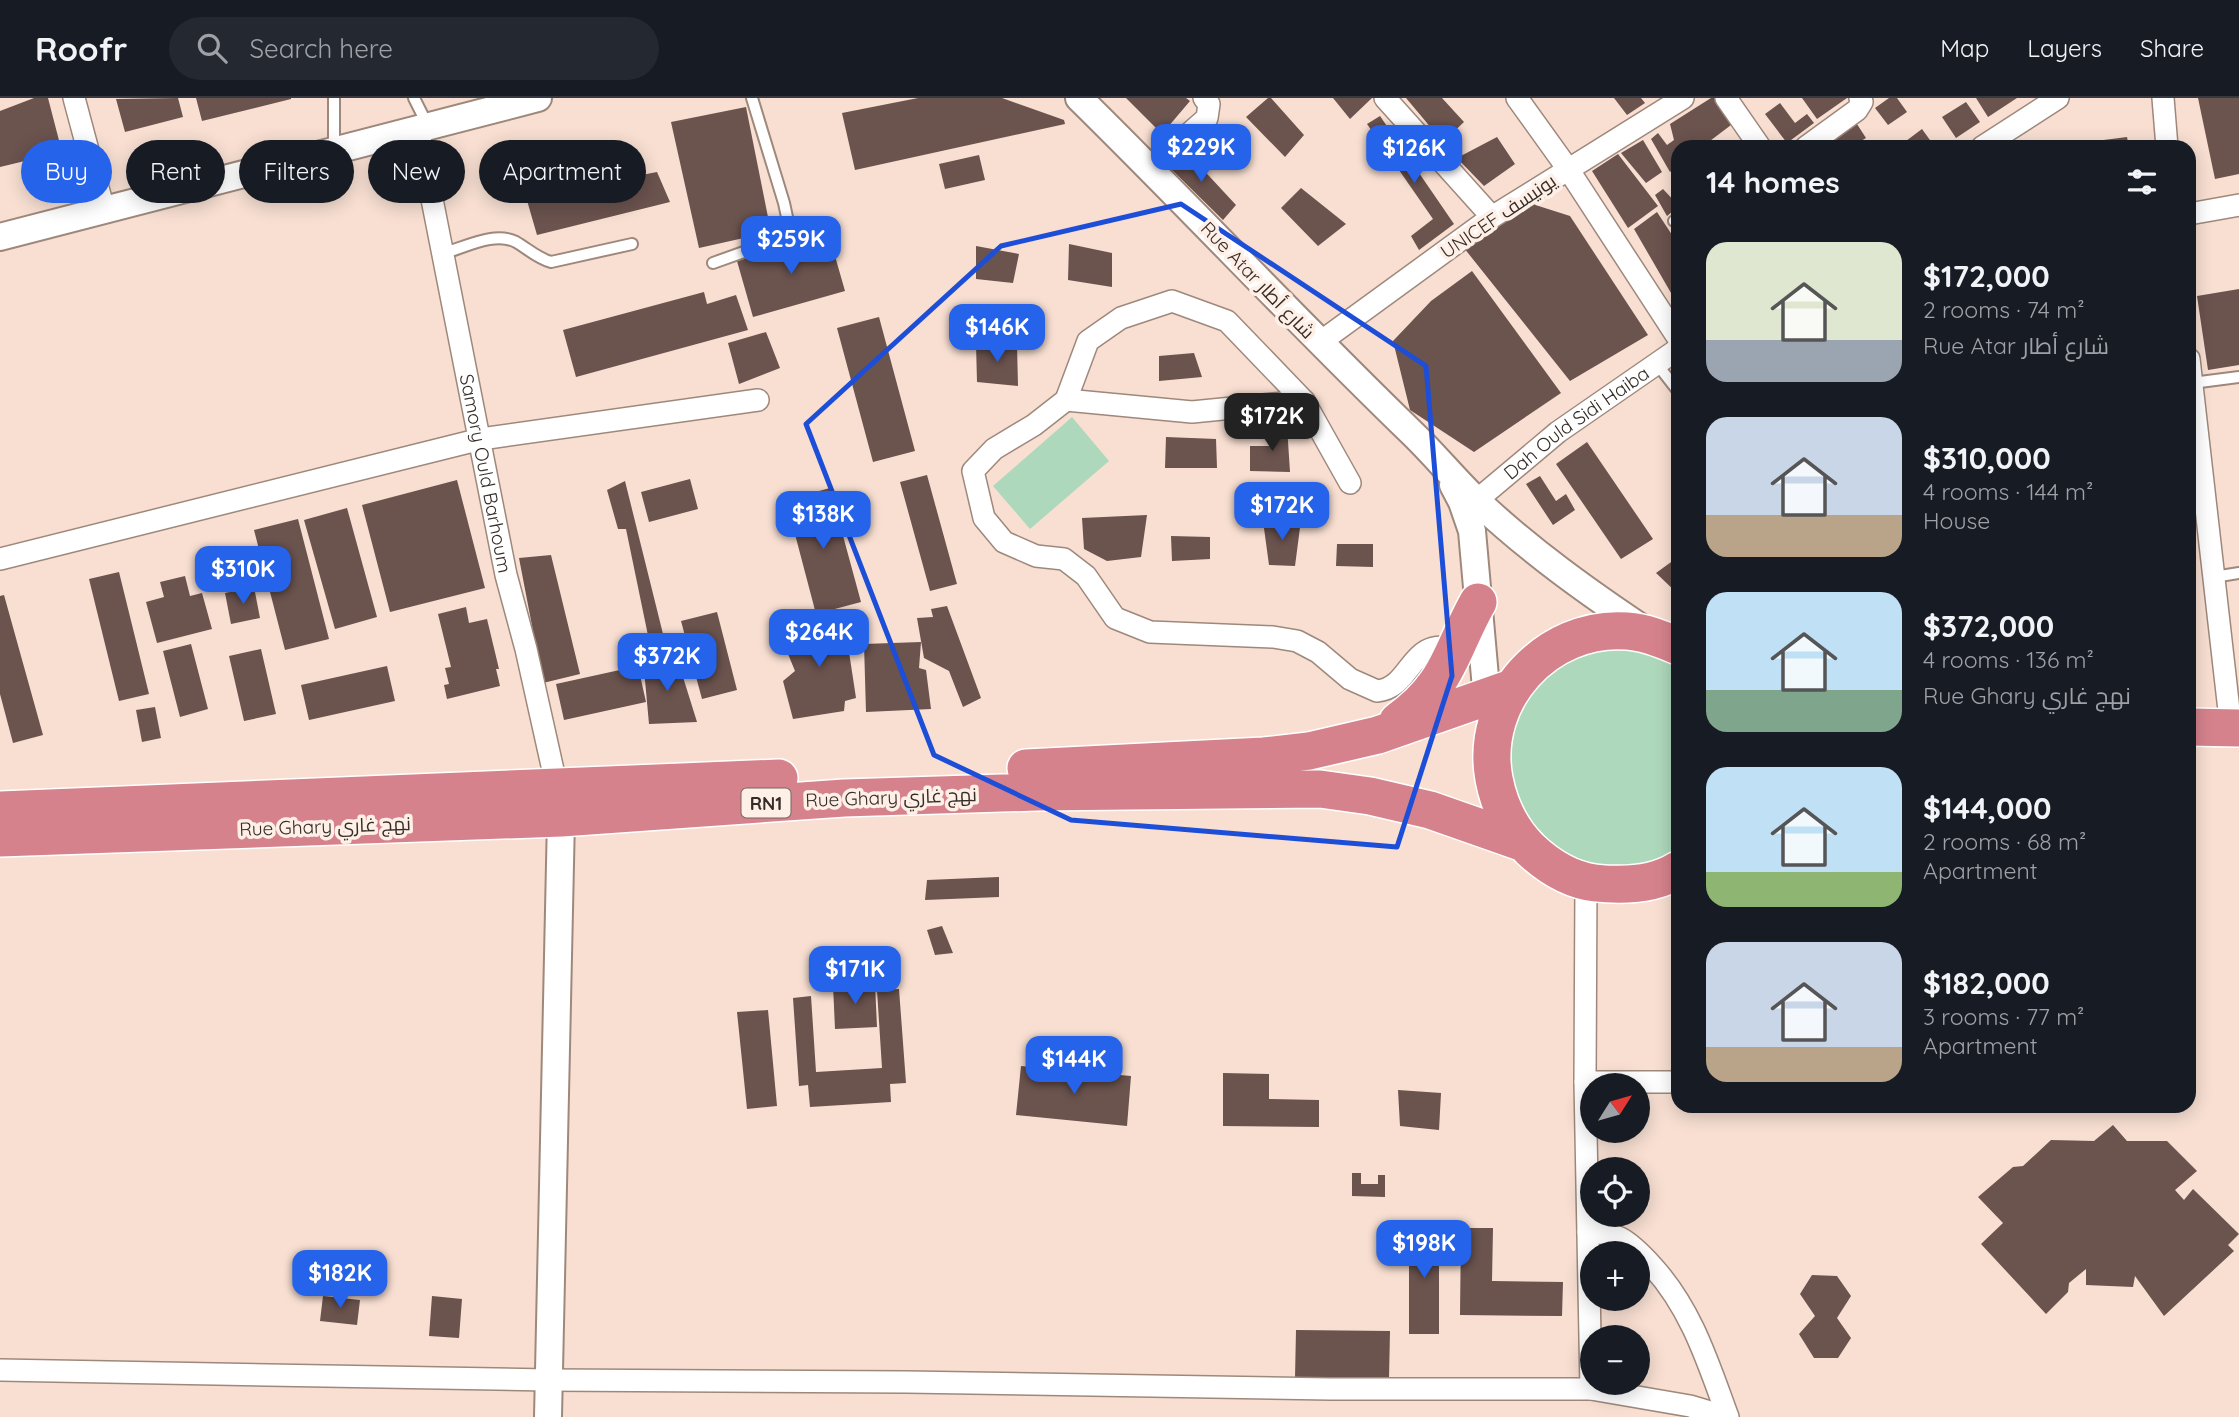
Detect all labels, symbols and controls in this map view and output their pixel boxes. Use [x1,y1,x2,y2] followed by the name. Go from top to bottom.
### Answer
[169,17,659,80] search box
[35,28,127,69] text: Roofr
[193,29,231,67] icon: search
[249,32,393,65] text: Search here
[1940,33,1989,63] text: Map
[2027,33,2102,63] text: Layers
[2140,33,2204,63] text: Share
[1152,125,1250,184] pin: $229K
[1365,126,1463,185] pin: $126K
[1167,132,1235,161] text: $229K
[1382,133,1446,162] text: $126K
[21,140,112,203] chip: Buy
[126,140,225,203] chip: Rent
[239,140,354,203] chip: Filters
[368,140,465,203] chip: New
[479,140,646,203] chip: Apartment
[1706,163,1840,201] text: 14 homes
[2123,163,2161,201] icon: filters
[1436,168,1560,264] street label: UNICEF يونيسف
[742,216,840,276] pin: $259K
[1195,216,1320,345] street label: Rue Atar شارع أطار
[757,224,825,253] text: $259K
[1923,257,2050,295] text: $172,000
[1762,270,1846,354] icon: home
[1923,295,2085,324] text: 2 rooms · 74 m²
[948,304,1046,364] pin: $146K
[965,312,1029,341] text: $146K
[1923,331,2109,360] text: Rue Atar شارع أطار
[1499,361,1654,485] street label: Dah Ould Sidi Haiba
[455,372,517,575] street label: Samory Ould Barhoum
[1223,394,1321,453] pin: $172K
[1240,401,1304,430] text: $172K
[1923,439,2051,477] text: $310,000
[1762,445,1846,529] icon: home
[1923,477,2093,506] text: 4 rooms · 144 m²
[1233,482,1331,542] pin: $172K
[1250,490,1314,519] text: $172K
[774,491,872,551] pin: $138K
[792,499,854,528] text: $138K
[1923,506,1990,535] text: House
[194,546,292,606] pin: $310K
[211,554,275,583] text: $310K
[1923,607,2054,645] text: $372,000
[770,610,868,669] pin: $264K
[785,617,853,646] text: $264K
[1762,620,1846,704] icon: home
[618,634,716,693] pin: $372K
[634,641,700,670] text: $372K
[1923,645,2094,674] text: 4 rooms · 136 m²
[1923,681,2131,710] text: Rue Ghary نهج غاري
[805,782,977,815] street label: Rue Ghary نهج غاري
[742,788,790,818] road number: RN1
[1923,789,2051,827] text: $144,000
[1762,795,1846,879] icon: home
[239,811,411,844] street label: Rue Ghary نهج غاري
[1923,827,2086,856] text: 2 rooms · 68 m²
[1923,856,2037,885] text: Apartment
[806,946,904,1006] pin: $171K
[825,954,885,983] text: $171K
[1923,964,2050,1002] text: $182,000
[1762,970,1846,1054] icon: home
[1923,1002,2084,1031] text: 3 rooms · 77 m²
[1923,1031,2037,1060] text: Apartment
[1025,1037,1123,1096] pin: $144K
[1042,1044,1106,1073] text: $144K
[1580,1073,1650,1143] north arrow
[1580,1073,1650,1395] map controls
[1580,1157,1650,1227] button: locate
[1375,1220,1473,1280] pin: $198K
[1392,1228,1456,1257] text: $198K
[1580,1241,1650,1311] button: +
[291,1250,389,1310] pin: $182K
[308,1258,372,1287] text: $182K
[1580,1325,1650,1395] button: −

